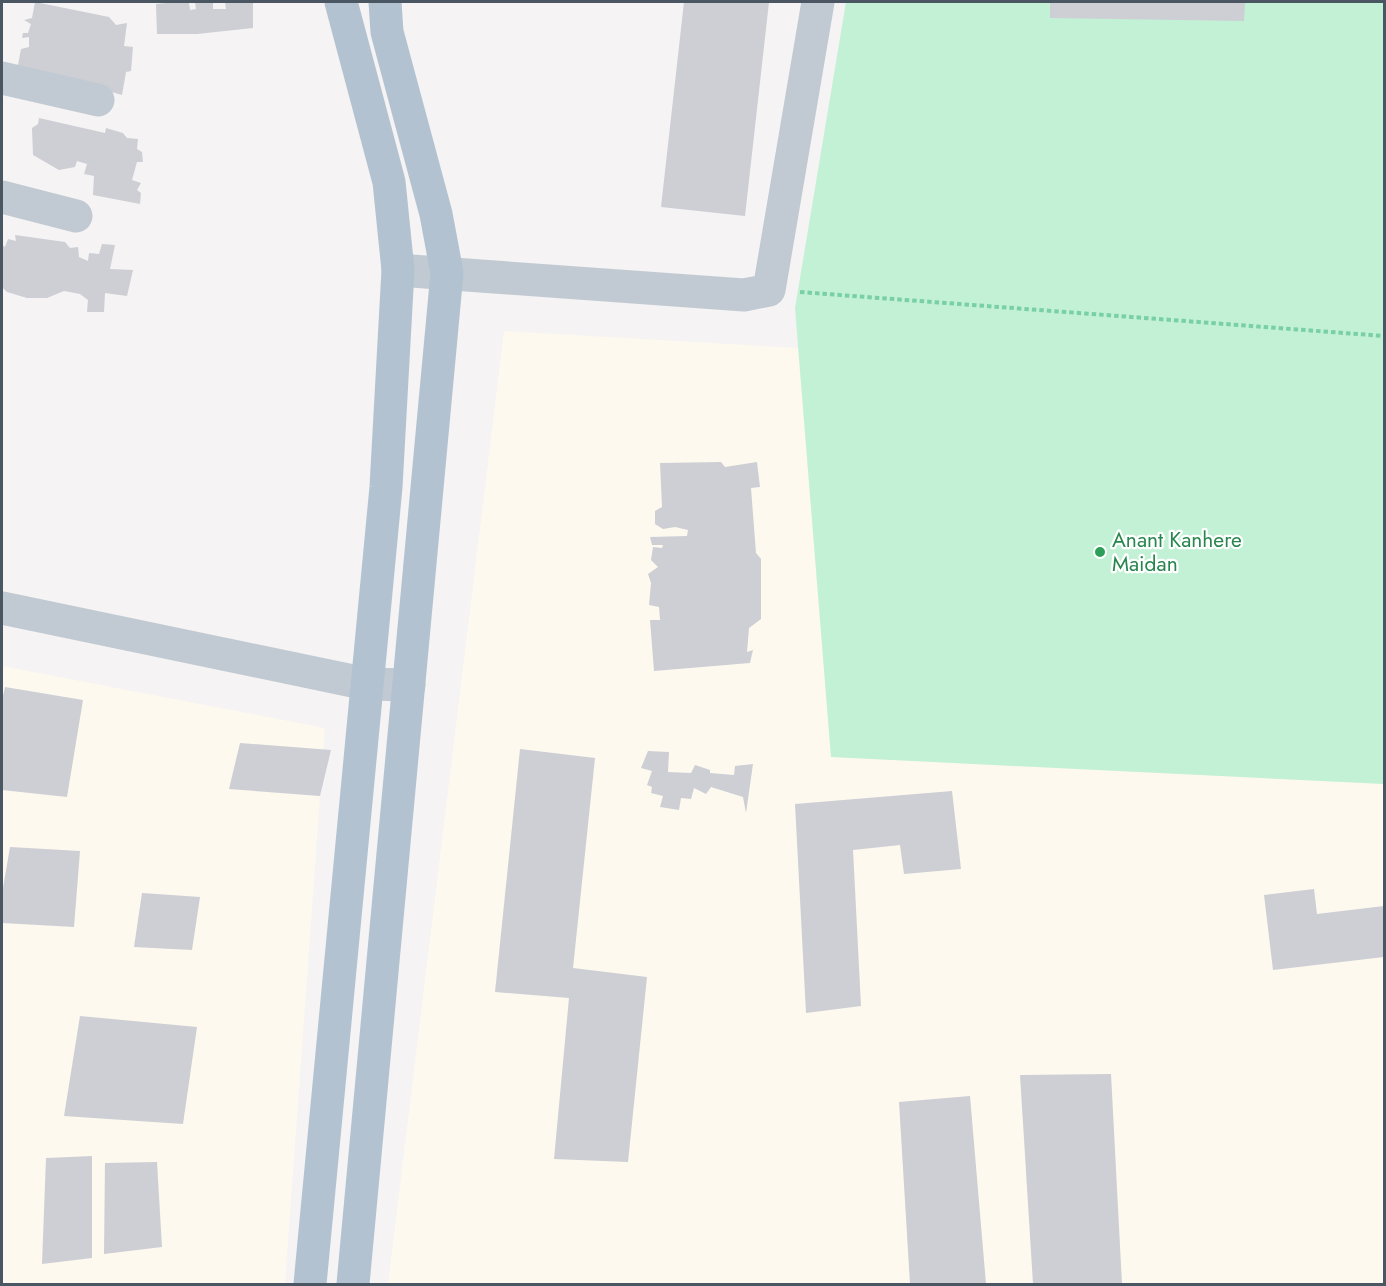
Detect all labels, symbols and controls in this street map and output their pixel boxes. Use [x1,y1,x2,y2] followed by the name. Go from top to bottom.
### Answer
[1112,525,1242,579] place label: Anant Kanhere Maidan
[1093,545,1107,559] marker: Anant Kanhere Maidan

